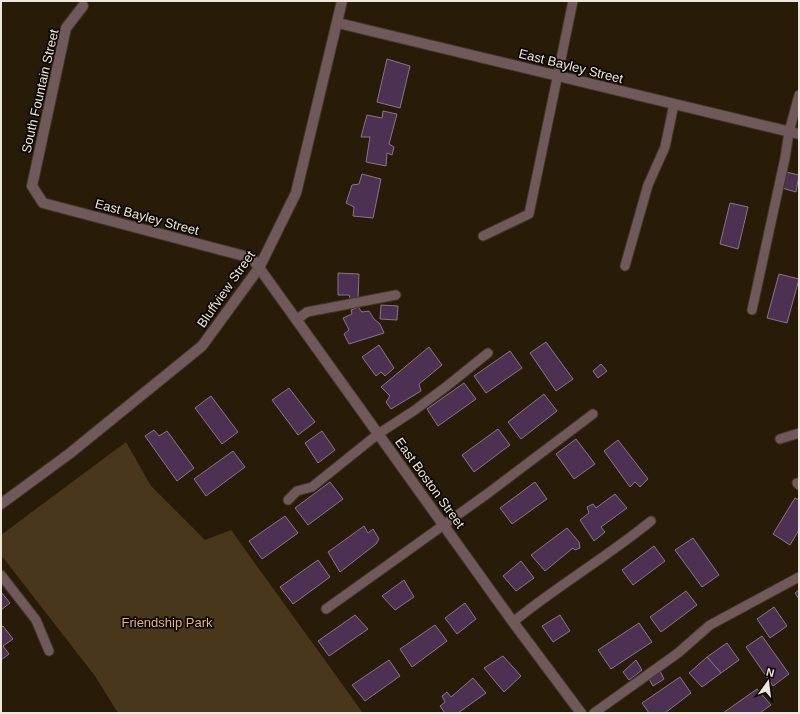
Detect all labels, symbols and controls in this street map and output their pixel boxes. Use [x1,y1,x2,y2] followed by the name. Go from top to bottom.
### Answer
[18,27,62,154] street label: South Fountain Street
[517,46,625,86] street label: East Bayley Street
[93,196,201,238] street label: East Bayley Street
[194,247,258,330] street label: Bluffview Street
[392,435,468,532] street label: East Boston Street
[121,615,213,630] park label: Friendship Park
[748,662,788,702] north arrow
[765,666,776,679] text: N

